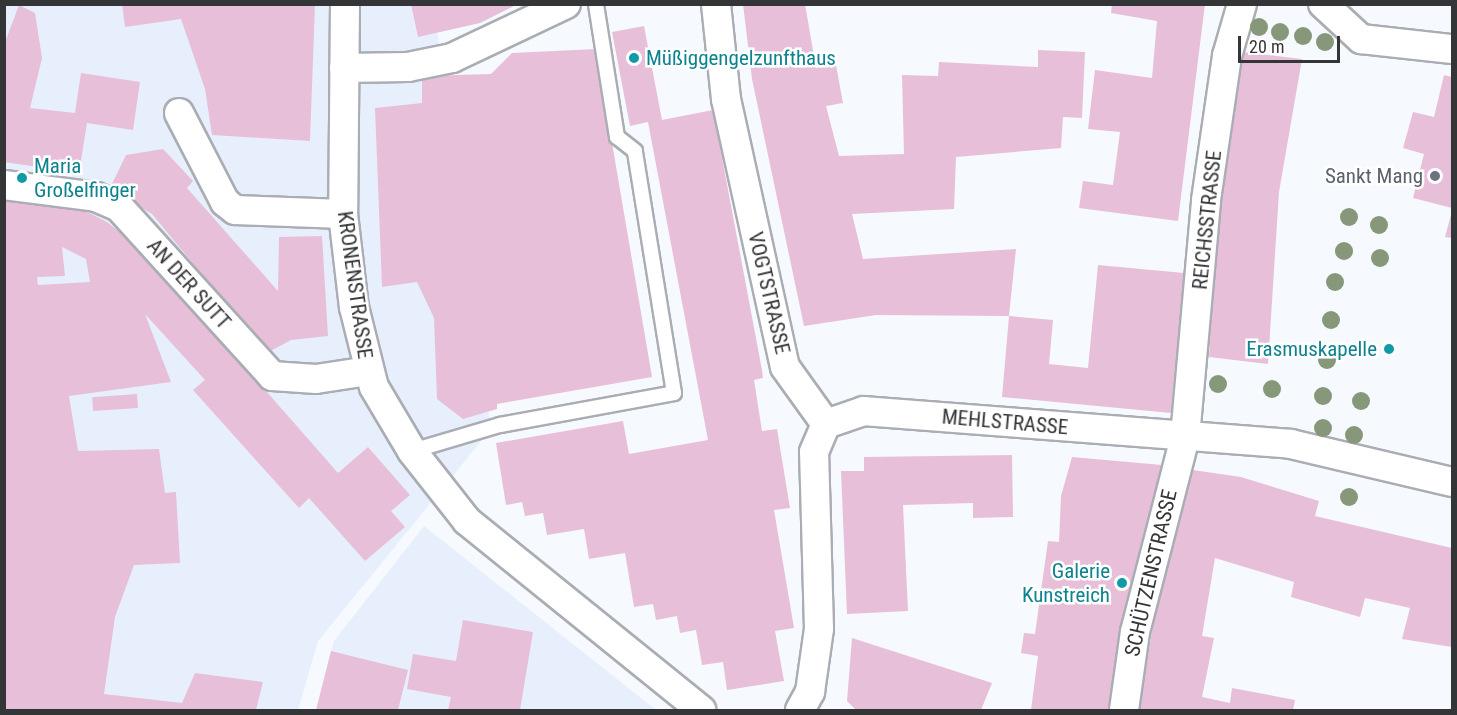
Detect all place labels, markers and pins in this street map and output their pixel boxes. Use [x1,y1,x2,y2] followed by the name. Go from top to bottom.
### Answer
[646,45,836,71] place label: Müßiggengelzunfthaus
[627,51,641,65] marker: Müßiggengelzunfthaus
[34,153,136,203] place label: Maria Großelfinger
[1325,163,1423,189] place label: Sankt Mang
[1428,169,1442,183] marker: Sankt Mang
[15,171,29,185] marker: Maria Großelfinger
[1246,336,1377,362] place label: Erasmuskapelle
[1382,342,1396,356] marker: Erasmuskapelle
[1022,558,1110,608] place label: Galerie Kunstreich
[1115,576,1129,590] marker: Galerie Kunstreich

